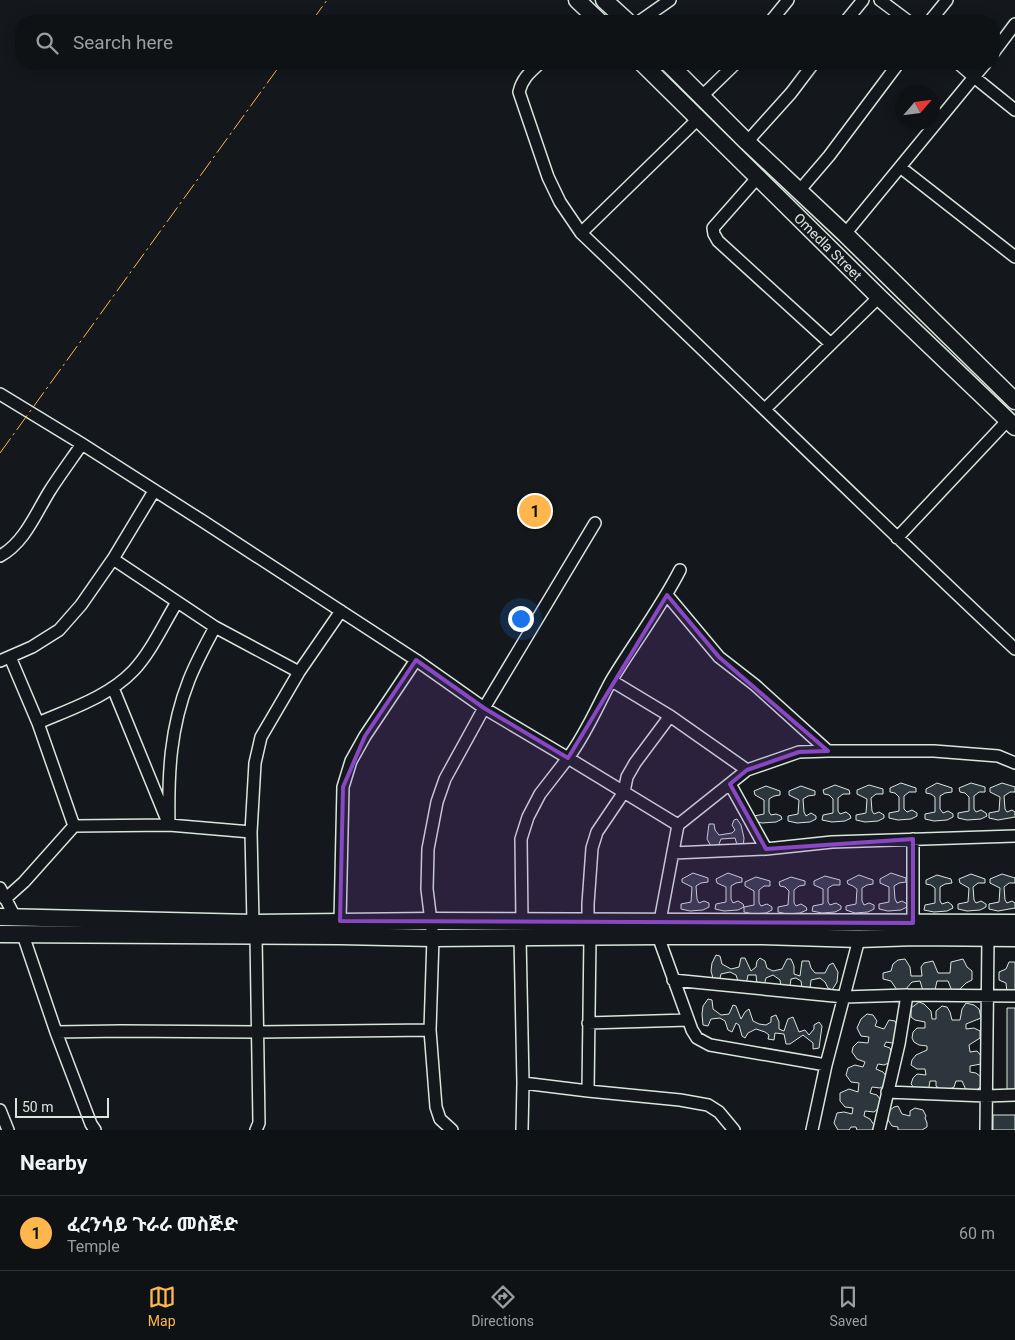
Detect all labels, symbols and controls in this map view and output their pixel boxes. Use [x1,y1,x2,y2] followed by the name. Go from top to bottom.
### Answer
[15,15,1000,70] search box
[33,29,61,57] icon: search
[73,31,173,54] text: Search here
[895,85,940,130] north arrow
[791,210,866,284] street label: Omedla Street
[519,492,551,530] pin: 1
[508,606,534,632] your location
[15,1095,109,1118] scale bar
[22,1099,54,1115] text: 50 m
[20,1151,87,1175] text: Nearby
[67,1213,238,1236] text: ፈረንሳይ ጉራራ መስጅድ
[31,1224,41,1243] text: 1
[959,1224,995,1243] text: 60 m
[67,1237,120,1256] text: Temple
[148,1283,176,1329] tab: Map
[471,1283,534,1329] tab: Directions
[829,1283,867,1329] tab: Saved

